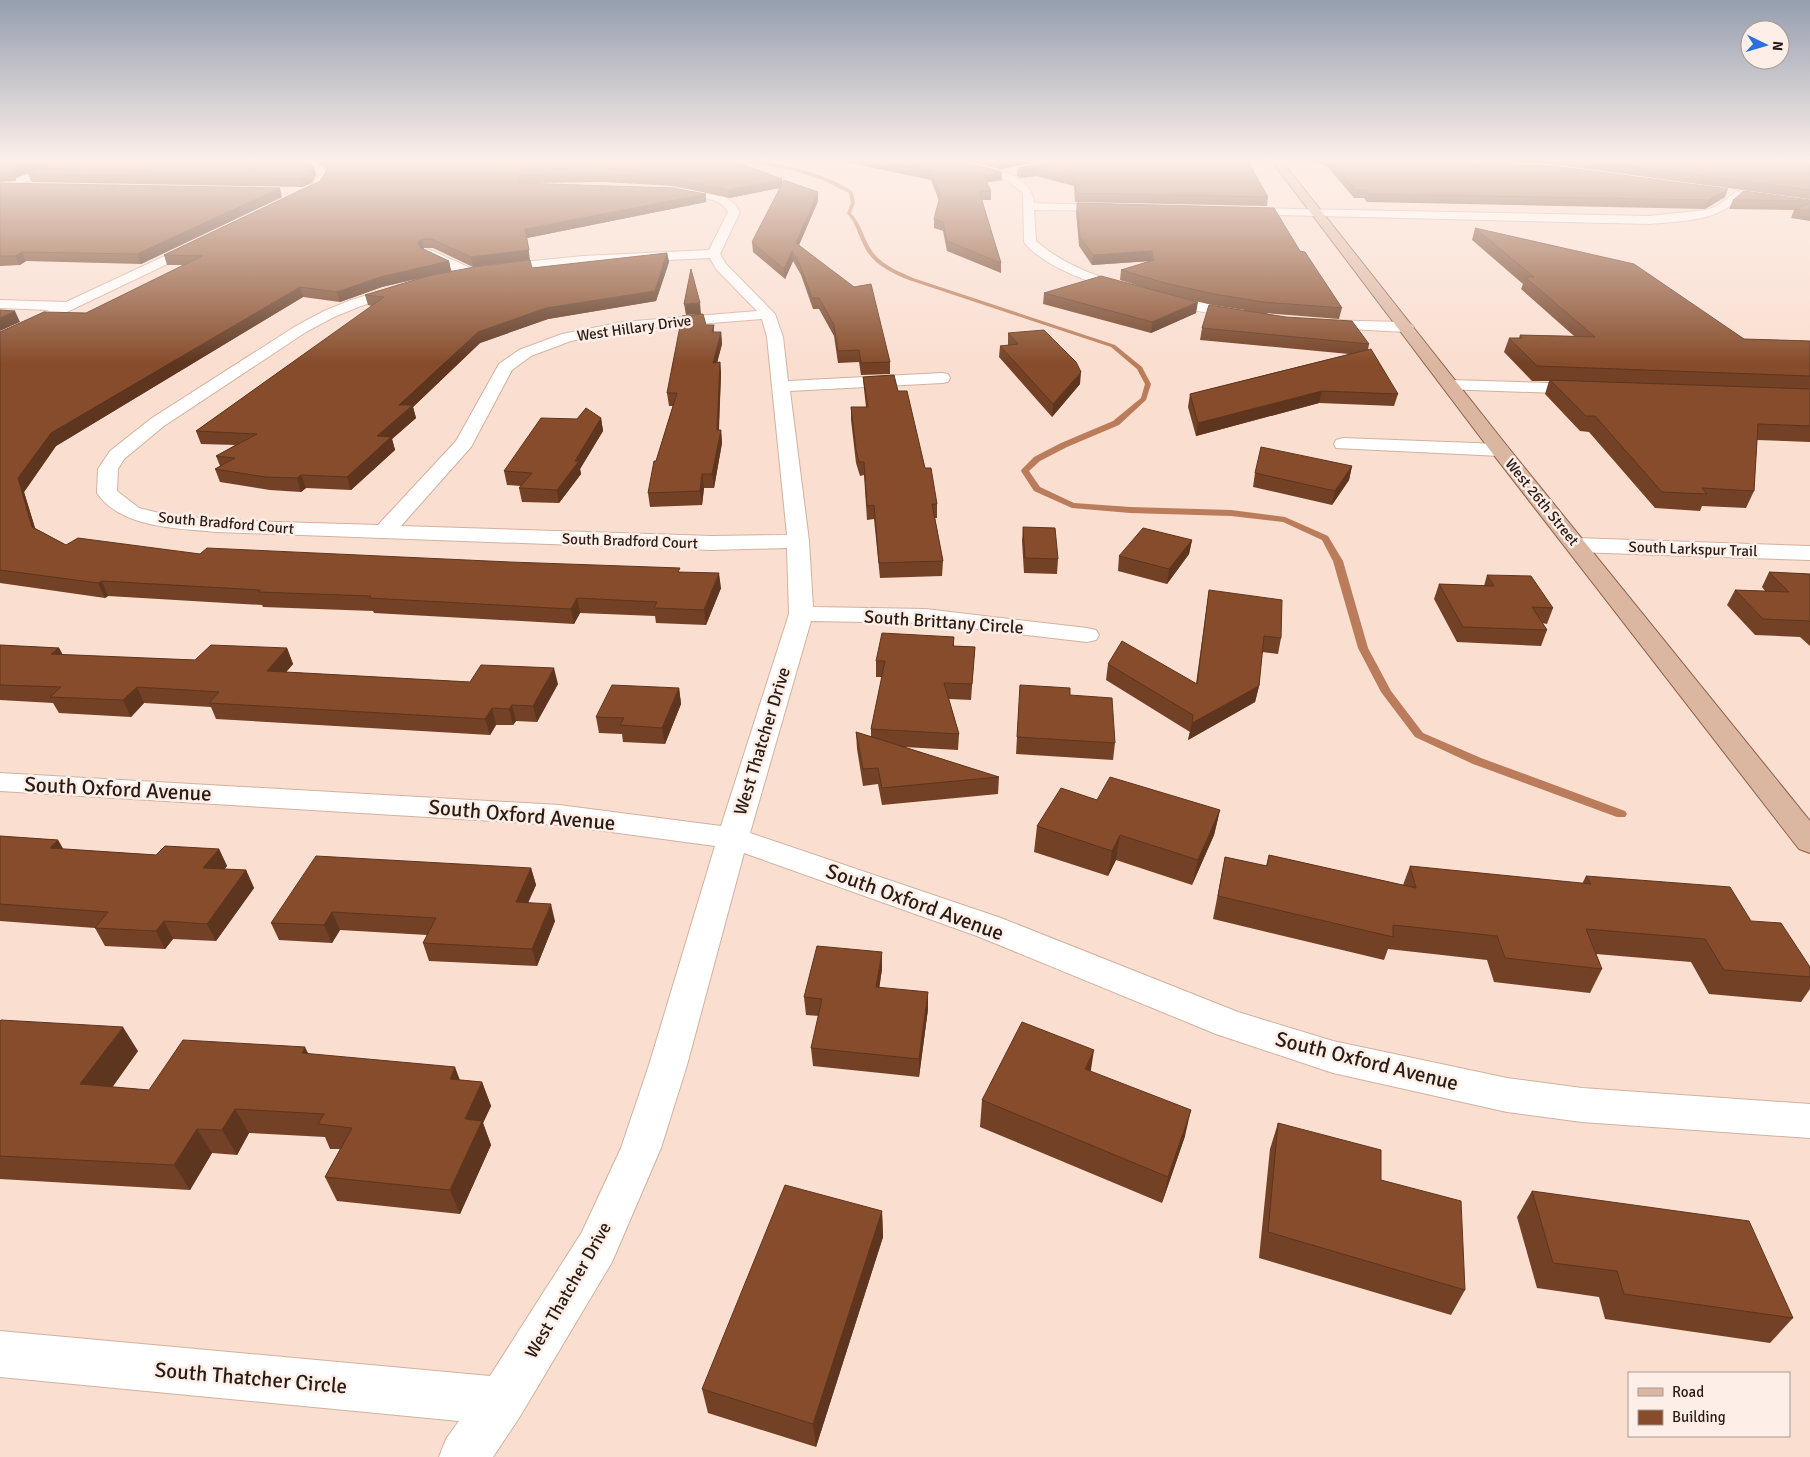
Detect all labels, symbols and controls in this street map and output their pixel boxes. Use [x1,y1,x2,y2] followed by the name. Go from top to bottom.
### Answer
[1740,20,1790,70] north arrow
[1769,40,1786,52] text: N
[576,311,692,345] street label: West Hillary Drive
[1501,455,1583,549] street label: West 26th Street
[157,508,295,538] street label: South Bradford Court
[562,530,698,552] street label: South Bradford Court
[1628,538,1758,560] street label: South Larkspur Trail
[863,605,1025,639] street label: South Brittany Circle
[729,664,795,818] street label: West Thatcher Drive
[24,771,212,807] street label: South Oxford Avenue
[427,794,617,836] street label: South Oxford Avenue
[822,858,1008,946] street label: South Oxford Avenue
[1273,1026,1461,1096] street label: South Oxford Avenue
[520,1218,616,1362] street label: West Thatcher Drive
[154,1357,348,1399] street label: South Thatcher Circle
[1628,1372,1790,1437] legend
[1672,1383,1704,1401] text: Road
[1672,1408,1726,1426] text: Building

